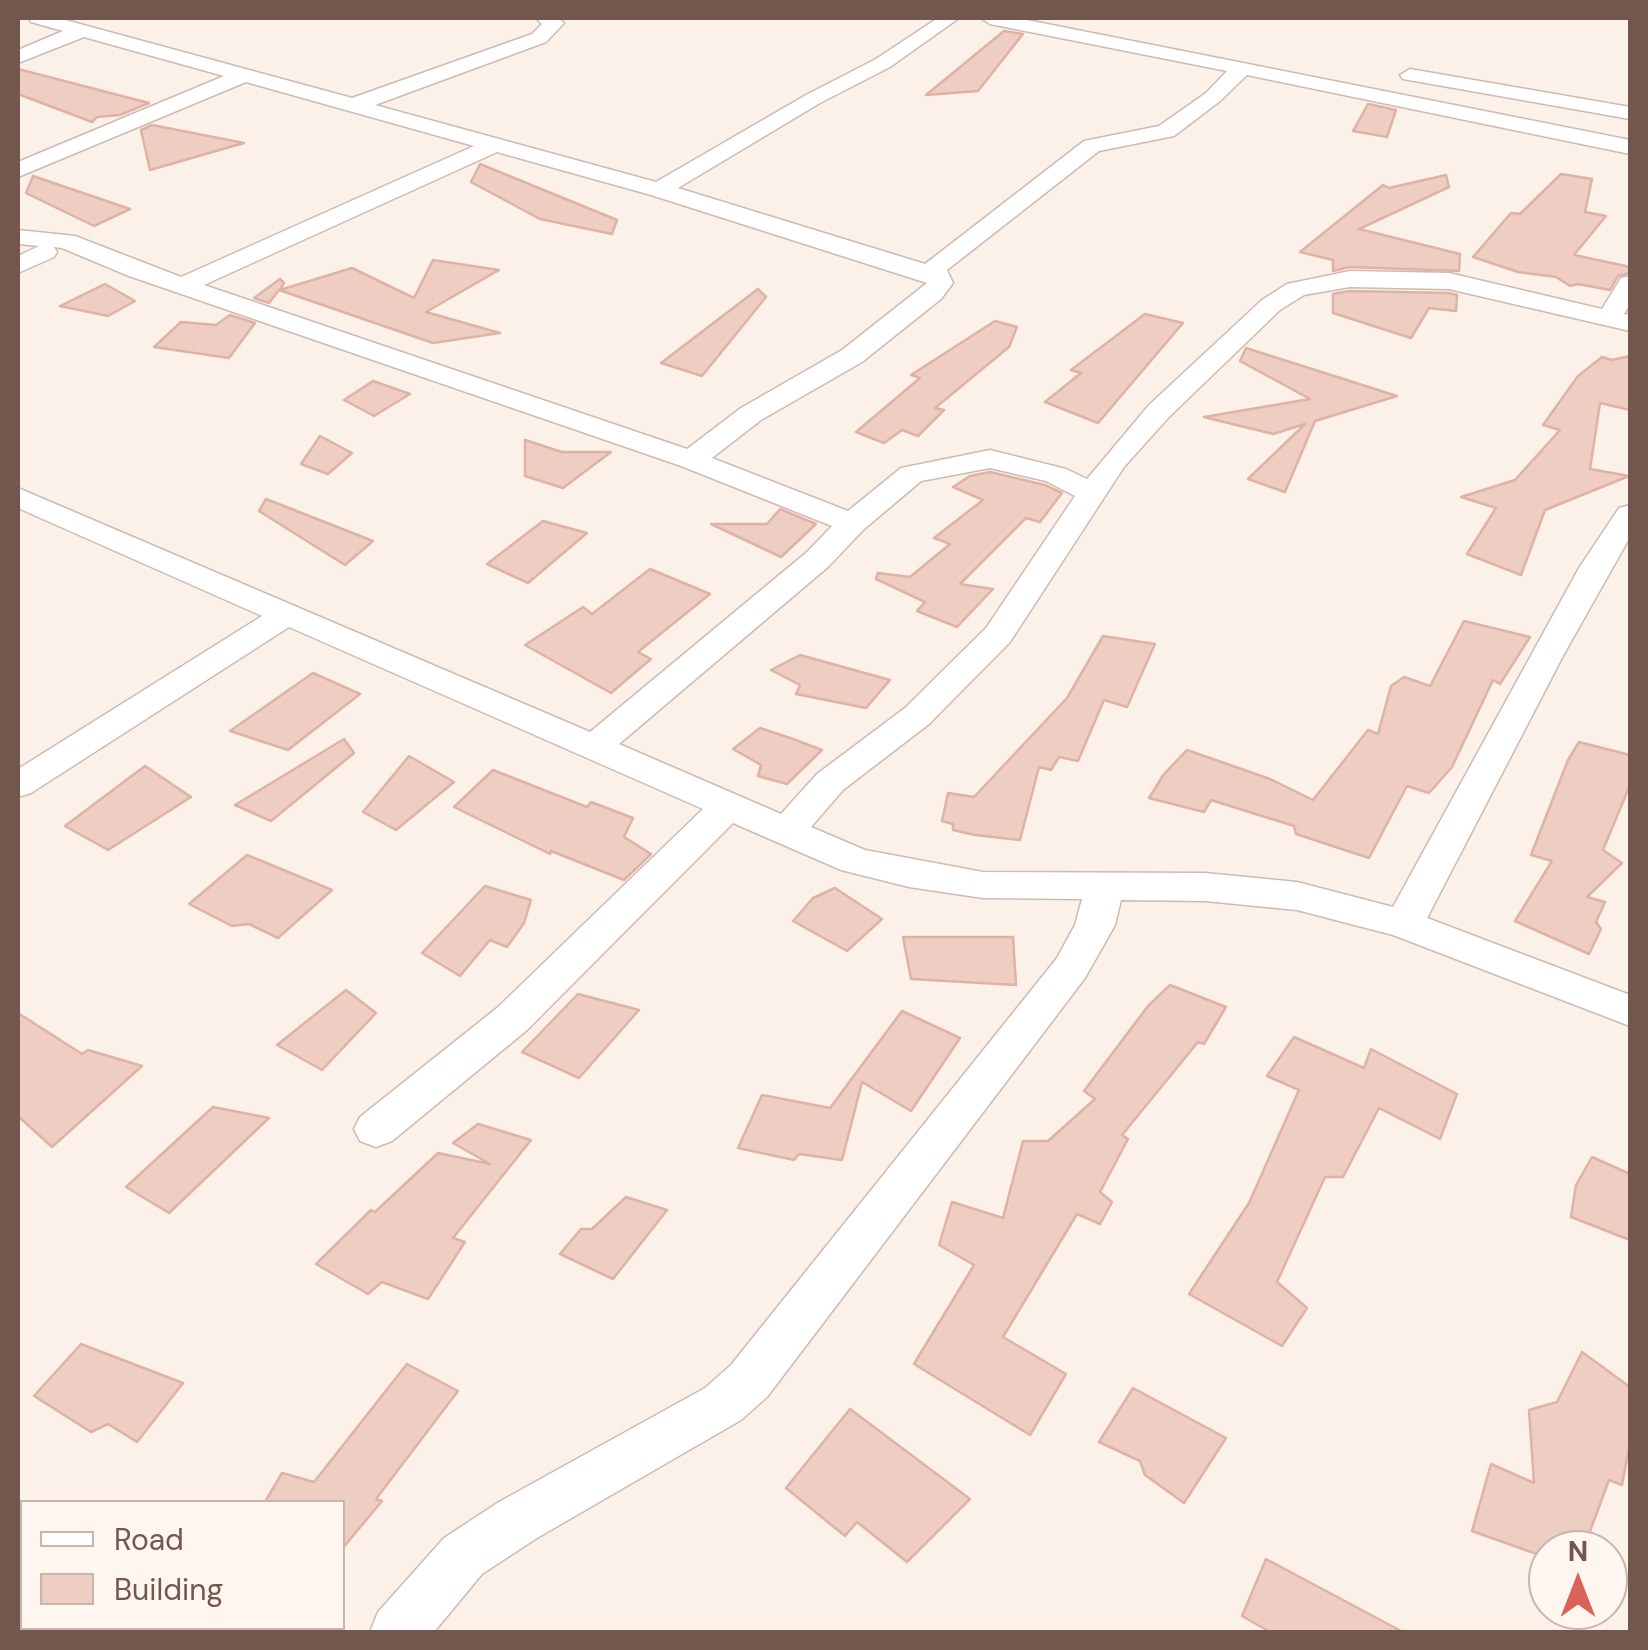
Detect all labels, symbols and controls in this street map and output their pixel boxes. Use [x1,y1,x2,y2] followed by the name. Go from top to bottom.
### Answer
[20,1500,345,1630] legend
[114,1520,184,1559] text: Road
[1528,1530,1628,1630] north arrow
[1568,1533,1588,1570] text: N
[114,1570,223,1609] text: Building

